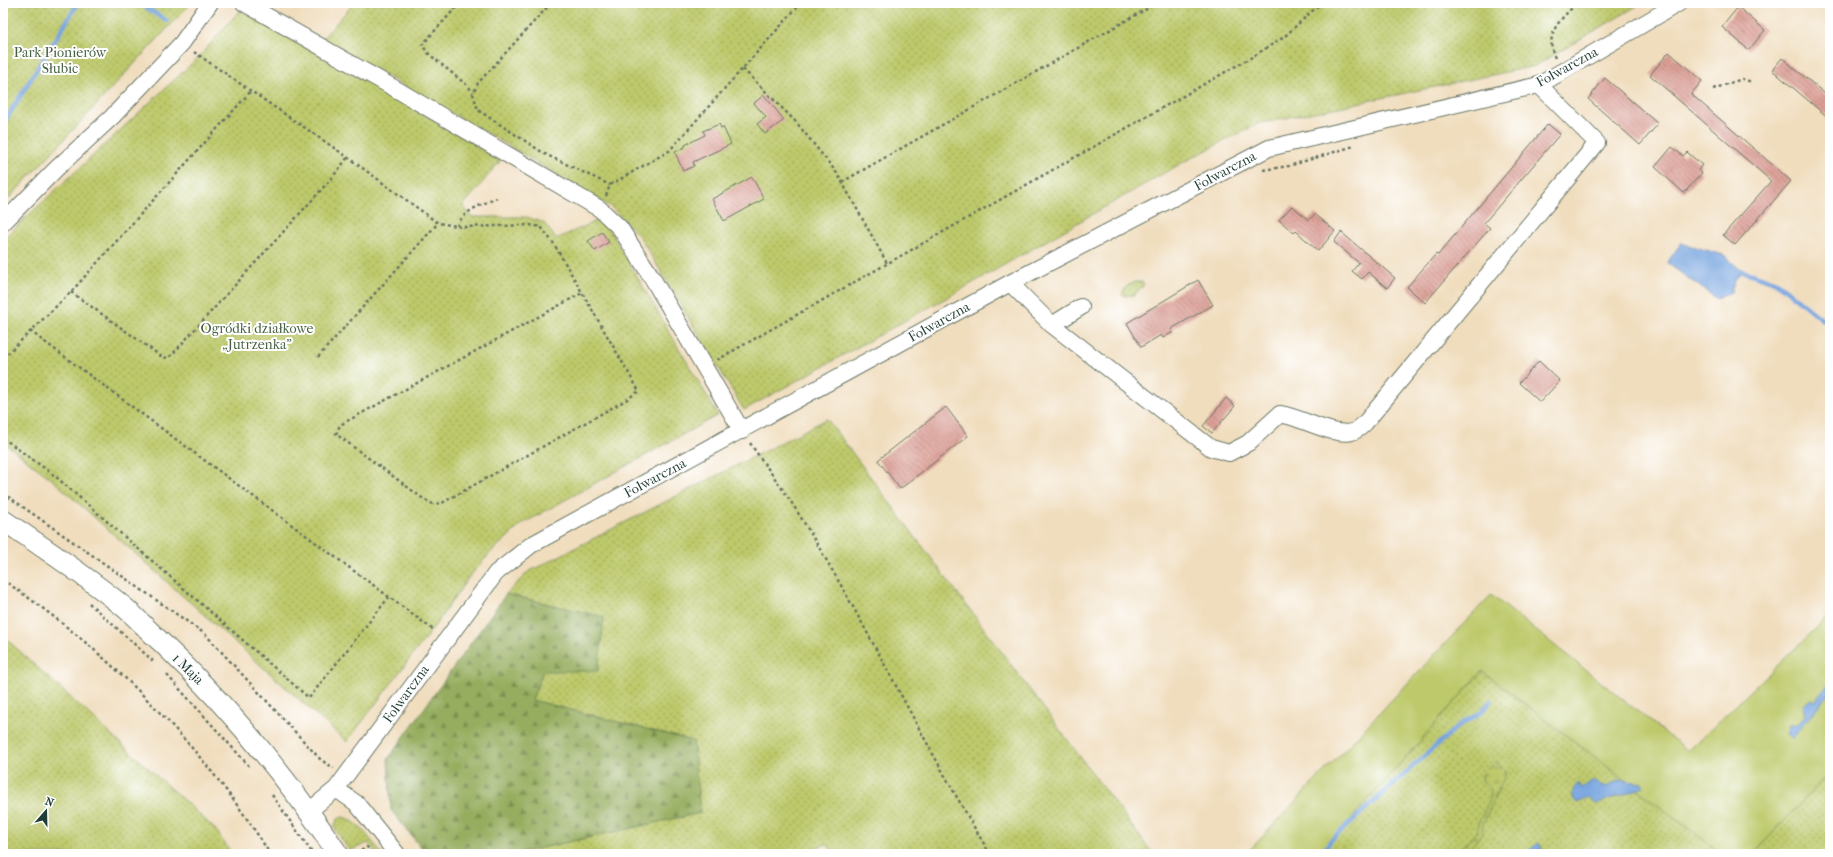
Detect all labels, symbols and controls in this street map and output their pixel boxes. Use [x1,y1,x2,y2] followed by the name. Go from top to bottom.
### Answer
[1533,43,1601,91] street label: Folwarczna
[14,44,107,77] park label: Park Pionierów Słubic
[1191,147,1259,194] street label: Folwarczna
[905,298,973,346] street label: Folwarczna
[201,320,313,353] park label: Ogródki działkowe „Jutrzenka”
[621,454,689,501] street label: Folwarczna
[169,650,208,689] street label: 1 Maja
[379,661,433,726] street label: Folwarczna
[26,791,66,831] north arrow
[43,795,56,810] text: N

